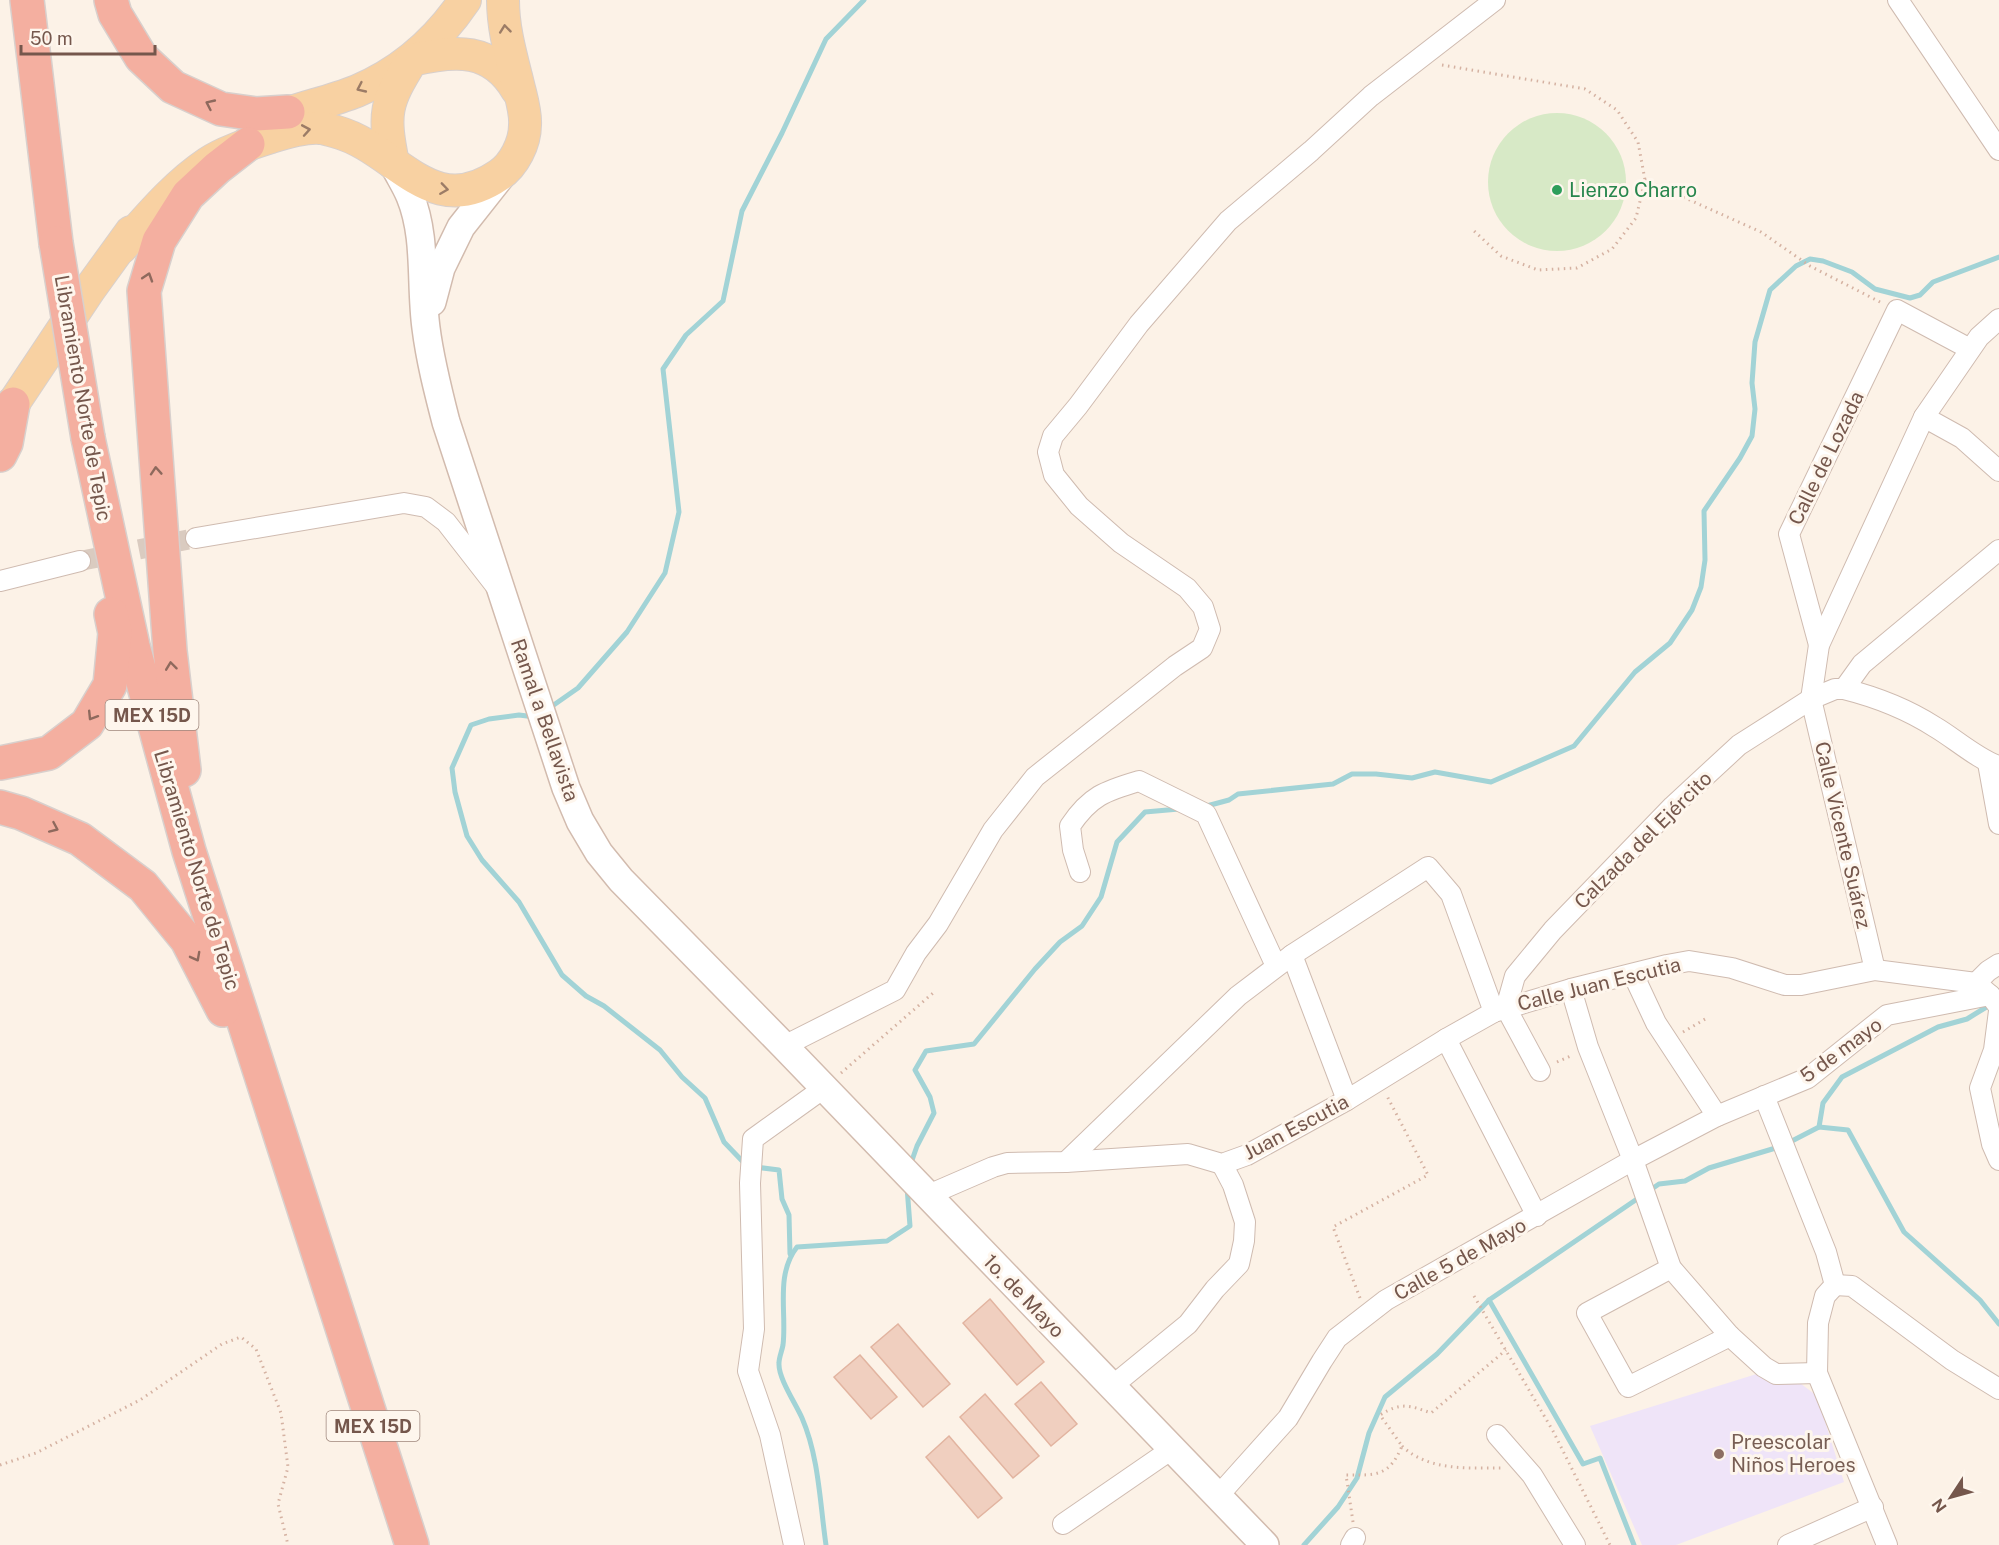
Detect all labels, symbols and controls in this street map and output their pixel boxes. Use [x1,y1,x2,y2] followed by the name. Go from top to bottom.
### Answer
[21,18,154,56] scale bar
[499,24,512,34] one-way arrow
[30,28,73,49] text: 50 m
[356,81,367,93] one-way arrow
[206,99,217,111] one-way arrow
[301,124,311,137] one-way arrow
[1569,178,1697,202] place label: Lienzo Charro
[439,183,449,195] one-way arrow
[1550,183,1564,197] marker: Lienzo Charro
[141,272,153,283] one-way arrow
[49,273,117,523] street label: Libramiento Norte de Tepic
[1783,387,1869,529] street label: Calle de Lozada
[150,467,163,476] one-way arrow
[506,635,584,805] street label: Ramal a Bellavista
[166,661,178,670] one-way arrow
[106,700,198,730] road number: MEX 15D
[87,710,99,720] one-way arrow
[1810,739,1876,931] street label: Calle Vicente Suárez
[149,747,245,993] street label: Libramiento Norte de Tepic
[1569,766,1717,914] street label: Calzada del Ejército
[48,820,59,832] one-way arrow
[189,951,200,961] one-way arrow
[1515,952,1683,1016] street label: Calle Juan Escutia
[1795,1012,1887,1088] street label: 5 de mayo
[1239,1089,1353,1165] street label: Juan Escutia
[1390,1213,1530,1305] street label: Calle 5 de Mayo
[978,1249,1070,1343] street label: 1o. de Mayo
[326,1411,419,1441] road number: MEX 15D
[1731,1430,1856,1477] place label: Preescolar Niños Heroes
[1712,1447,1726,1461] marker: Preescolar Niños Heroes
[1921,1467,1981,1527] north arrow
[1928,1495,1951,1516] text: N

